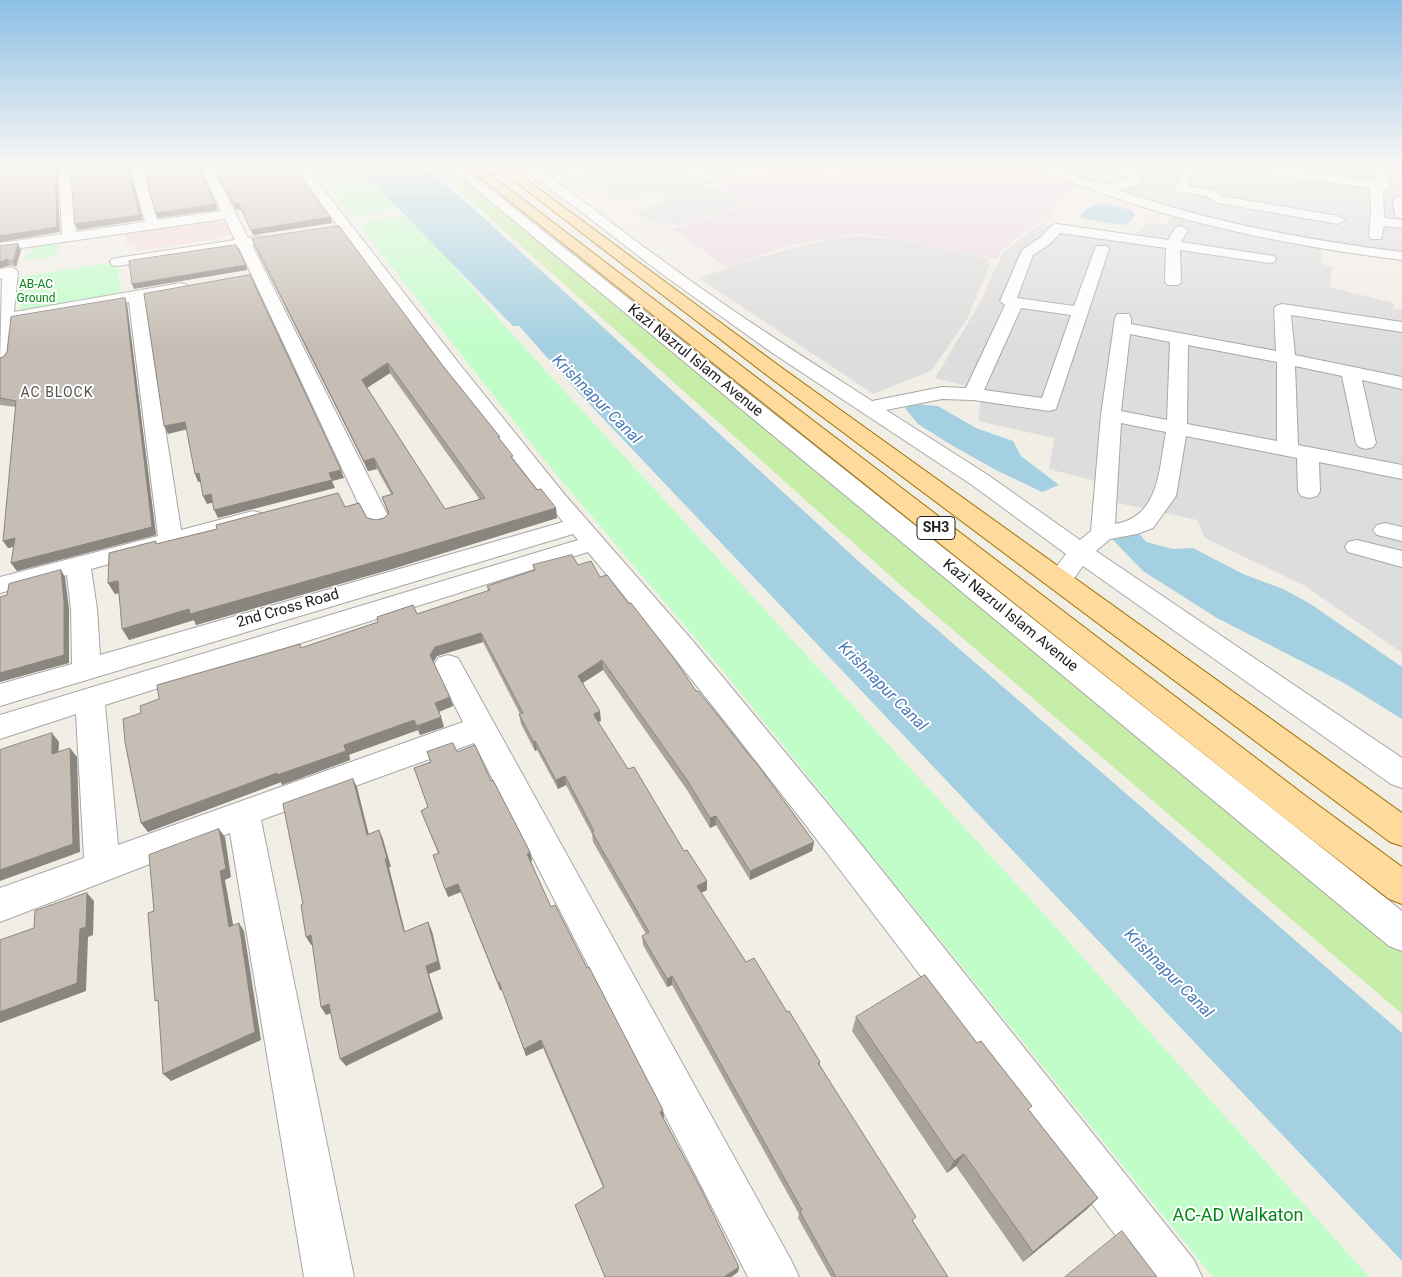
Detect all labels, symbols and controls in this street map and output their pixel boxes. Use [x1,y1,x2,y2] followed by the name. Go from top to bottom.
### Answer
[17,278,55,306] park label: AB-AC Ground
[624,301,766,421] street label: Kazi Nazrul Islam Avenue
[547,351,645,449] water label: Krishnapur Canal
[20,385,94,401] district label: AC BLOCK
[917,516,955,540] road number: SH3
[939,556,1081,676] street label: Kazi Nazrul Islam Avenue
[235,586,341,632] street label: 2nd Cross Road
[833,638,931,736] water label: Krishnapur Canal
[1119,925,1217,1023] water label: Krishnapur Canal
[1172,1205,1304,1227] park label: AC-AD Walkaton

